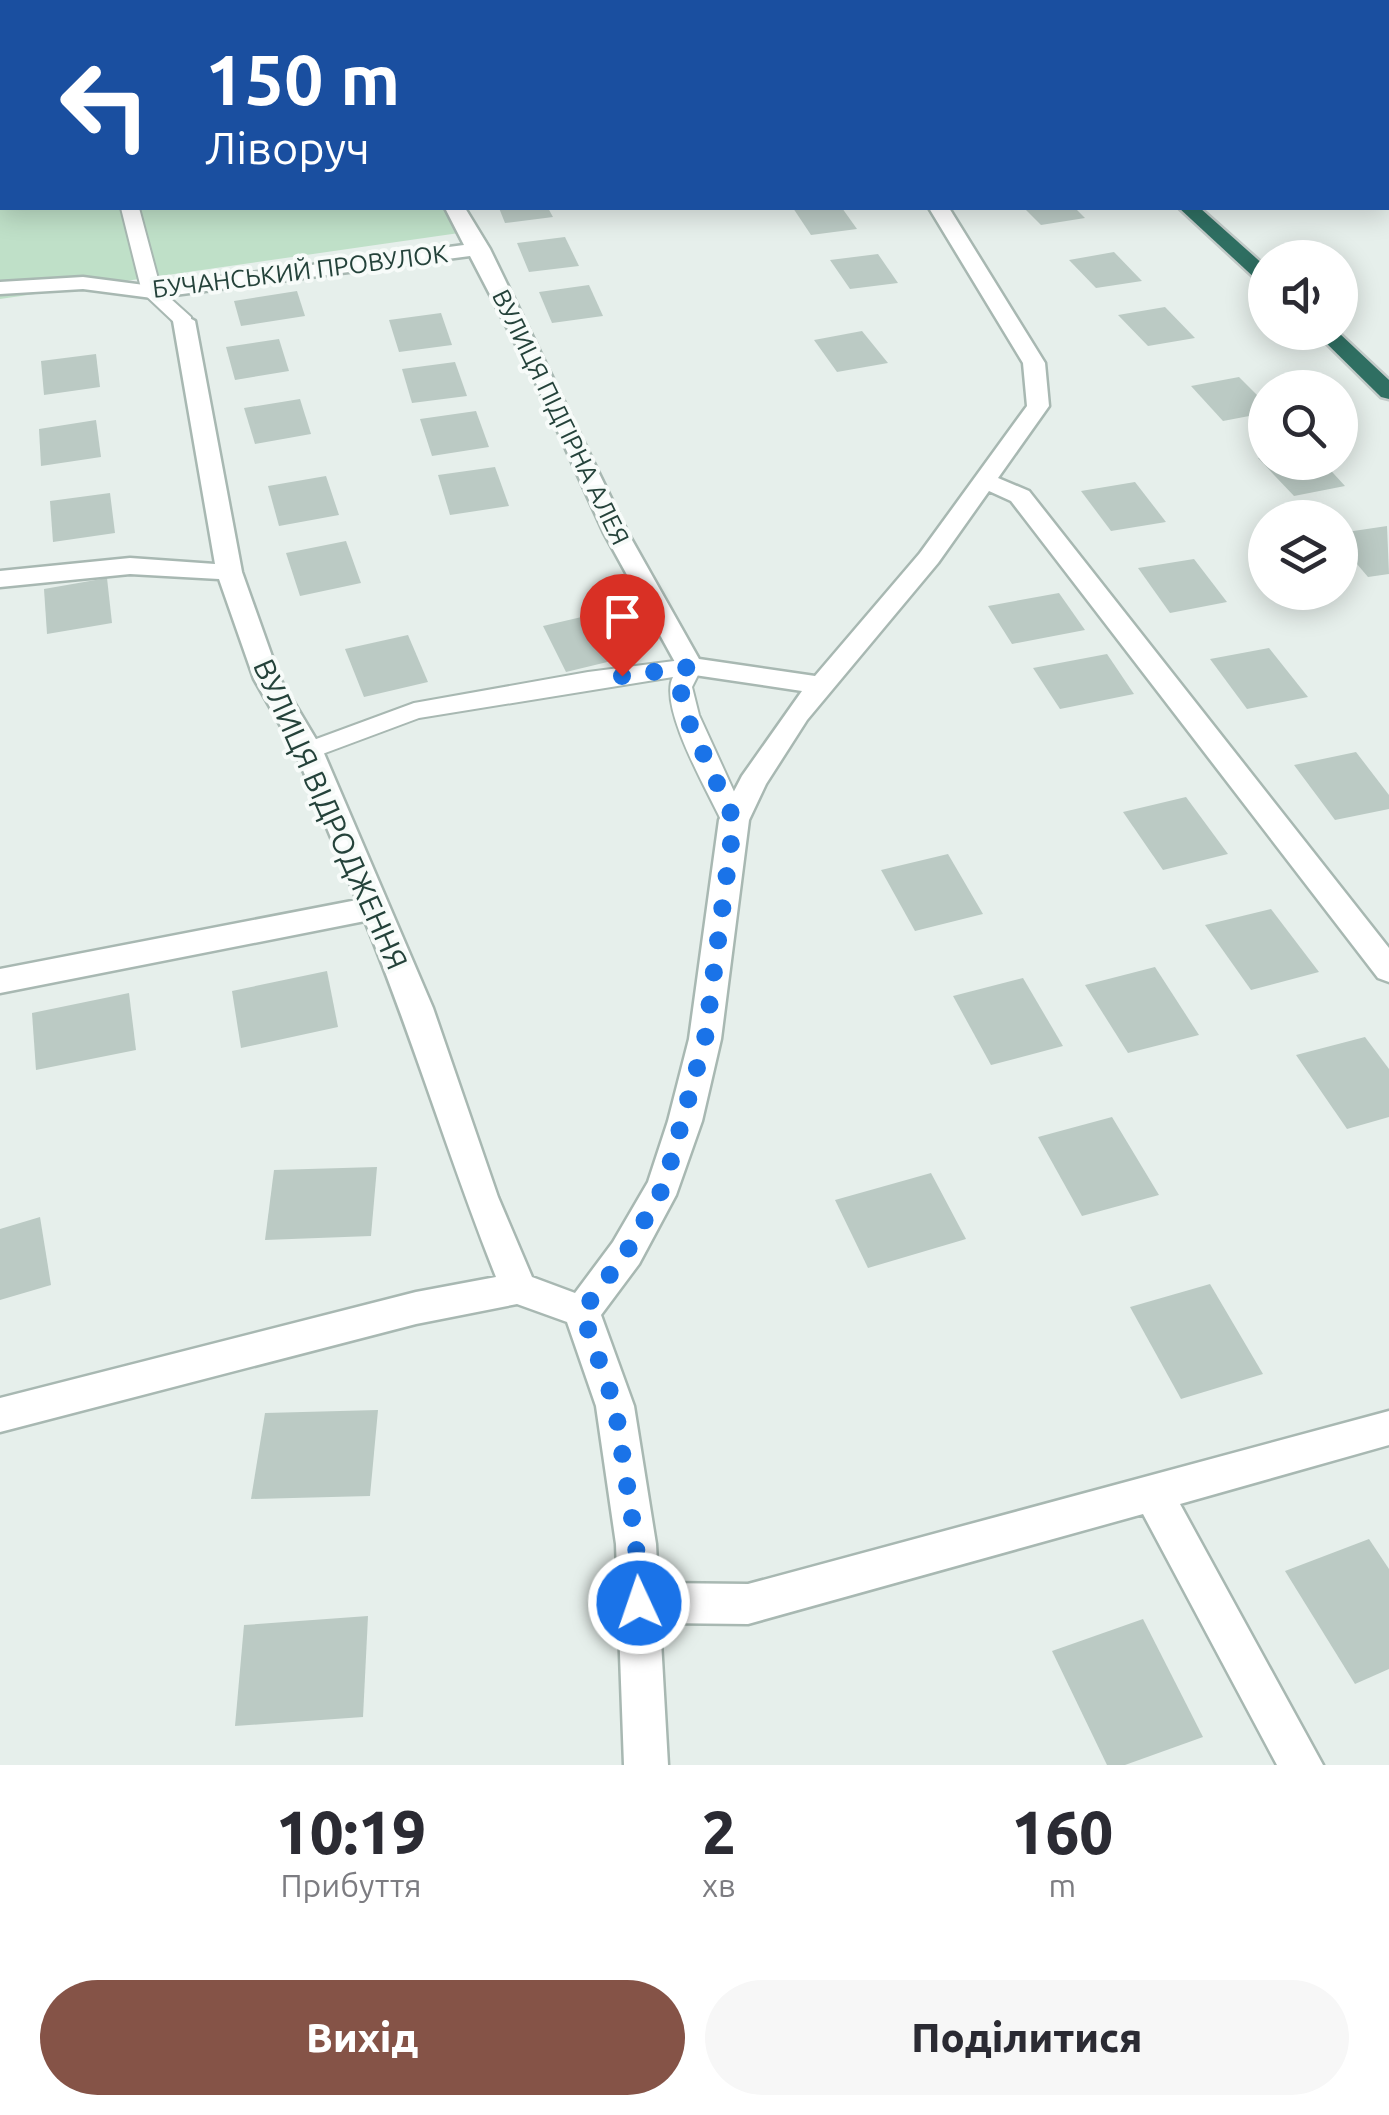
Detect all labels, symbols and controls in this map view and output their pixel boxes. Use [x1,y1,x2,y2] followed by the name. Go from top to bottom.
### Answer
[40,40,170,170] icon: left
[205,40,400,118] text: 150 m
[205,122,370,173] text: Ліворуч
[151,239,449,303] street label: БУЧАНСЬКИЙ ПРОВУЛОК
[1248,240,1358,610] map controls
[1248,240,1358,350] button: sound
[487,285,635,549] street label: ВУЛИЦЯ ПІДГІРНА АЛЕЯ
[1248,370,1358,480] button: search
[1248,500,1358,610] button: layers
[580,574,665,677] pin
[595,589,650,644] icon: arrive
[247,654,415,974] street label: ВУЛИЦЯ ВІДРОДЖЕННЯ
[587,1551,691,1655] position arrow
[276,1798,426,1865] text: 10:19
[702,1798,736,1865] text: 2
[1012,1798,1113,1865] text: 160
[281,1867,421,1903] text: Прибуття
[702,1867,736,1903] text: хв
[1049,1867,1076,1903] text: m
[40,1980,685,2095] button: Вихід
[705,1980,1349,2095] button: Поділитися

